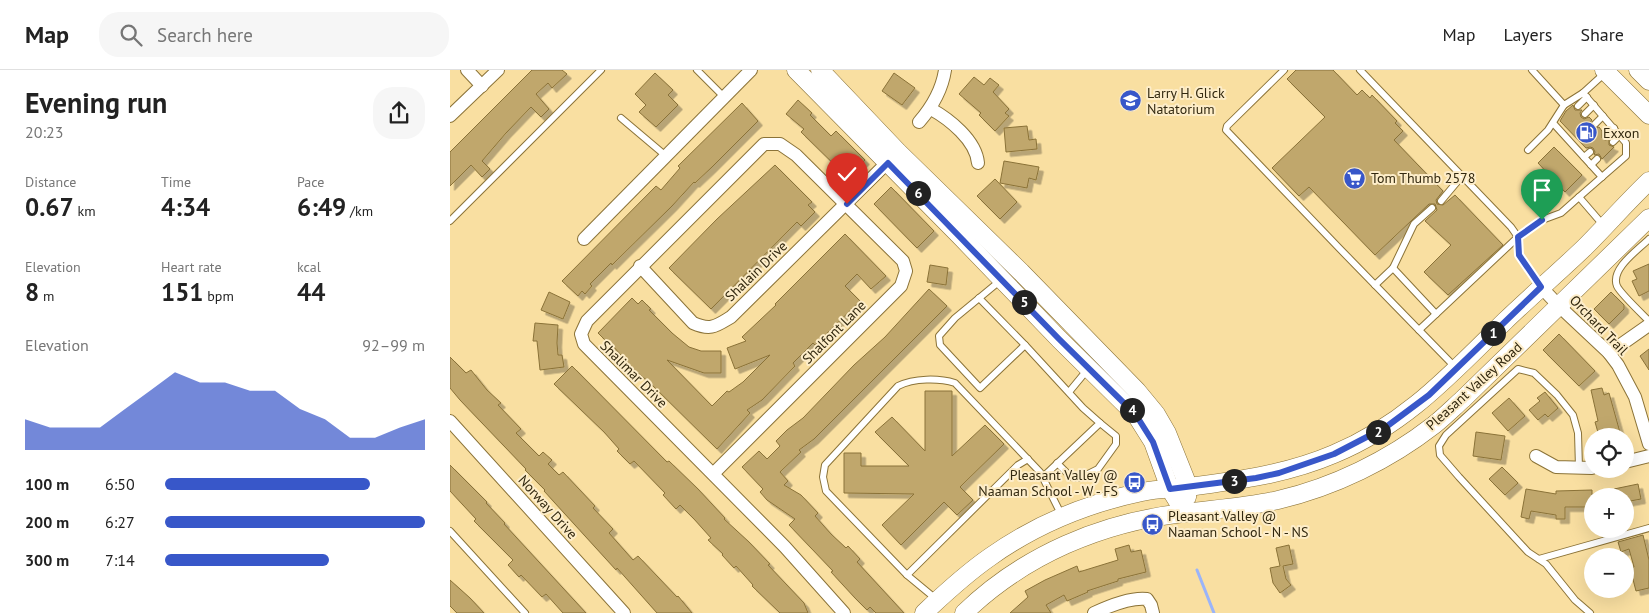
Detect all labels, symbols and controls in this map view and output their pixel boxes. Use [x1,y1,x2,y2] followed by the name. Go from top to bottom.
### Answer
[99,12,449,57] search box
[25,19,69,50] text: Map
[117,21,145,49] icon: search
[157,23,253,47] text: Search here
[1443,23,1475,46] text: Map
[1503,23,1552,46] text: Layers
[1580,23,1624,46] text: Share
[25,84,167,121] text: Evening run
[1147,84,1225,118] place label: Larry H. Glick Natatorium
[373,87,425,139] button: share
[1119,89,1143,113] school or university icon: Larry H. Glick Natatorium
[1575,121,1599,145] fuel station icon: Exxon
[25,122,63,142] text: 20:23
[1603,124,1640,142] place label: Exxon
[826,153,868,204] pin
[833,160,861,188] icon: check
[1343,166,1367,190] supermarket icon: Tom Thumb 2578
[1371,169,1475,187] place label: Tom Thumb 2578
[1521,169,1563,220] pin
[25,173,76,191] text: Distance
[161,173,191,191] text: Time
[297,173,324,191] text: Pace
[1528,176,1556,204] icon: arrive
[906,180,930,206] pin: 6
[915,184,922,202] text: 6
[25,191,74,223] text: 0.67
[161,191,210,223] text: 4:34
[297,191,346,223] text: 6:49
[74,202,96,220] text: km
[346,202,373,220] text: /km
[721,237,791,305] street label: Shalain Drive
[25,258,81,276] text: Elevation
[161,258,222,276] text: Heart rate
[297,258,321,276] text: kcal
[25,276,39,308] text: 8
[161,276,204,308] text: 151
[297,276,325,308] text: 44
[39,287,54,305] text: m
[204,287,234,305] text: bpm
[1012,290,1036,314] pin: 5
[1566,291,1632,359] street label: Orchard Trail
[1021,293,1028,311] text: 5
[798,296,870,368] street label: Shalfont Lane
[1480,320,1506,346] pin: 1
[1490,324,1497,342] text: 1
[25,335,89,355] text: Elevation
[362,335,425,355] text: 92–99 m
[597,337,671,411] street label: Shalimar Drive
[1422,338,1526,434] street label: Pleasant Valley Road
[1120,398,1144,422] pin: 4
[1129,401,1136,419] text: 4
[1366,420,1390,444] pin: 2
[1375,423,1382,441] text: 2
[1584,428,1634,598] map controls
[1584,428,1634,478] button: locate
[978,466,1118,500] place label: Pleasant Valley @ Naaman School - W - FS
[1222,468,1246,494] pin: 3
[515,471,581,543] street label: Norway Drive
[1122,471,1146,495] bus stop icon: Pleasant Valley @ Naaman School - W - FS
[1231,472,1238,490] text: 3
[25,474,69,494] text: 100 m
[105,474,135,494] text: 6:50
[1584,488,1634,538] button: +
[1168,507,1308,541] place label: Pleasant Valley @ Naaman School - N - NS
[25,512,69,532] text: 200 m
[105,512,135,532] text: 6:27
[1140,512,1164,536] bus stop icon: Pleasant Valley @ Naaman School - N - NS
[1584,548,1634,598] button: −
[25,550,69,570] text: 300 m
[105,550,135,570] text: 7:14

